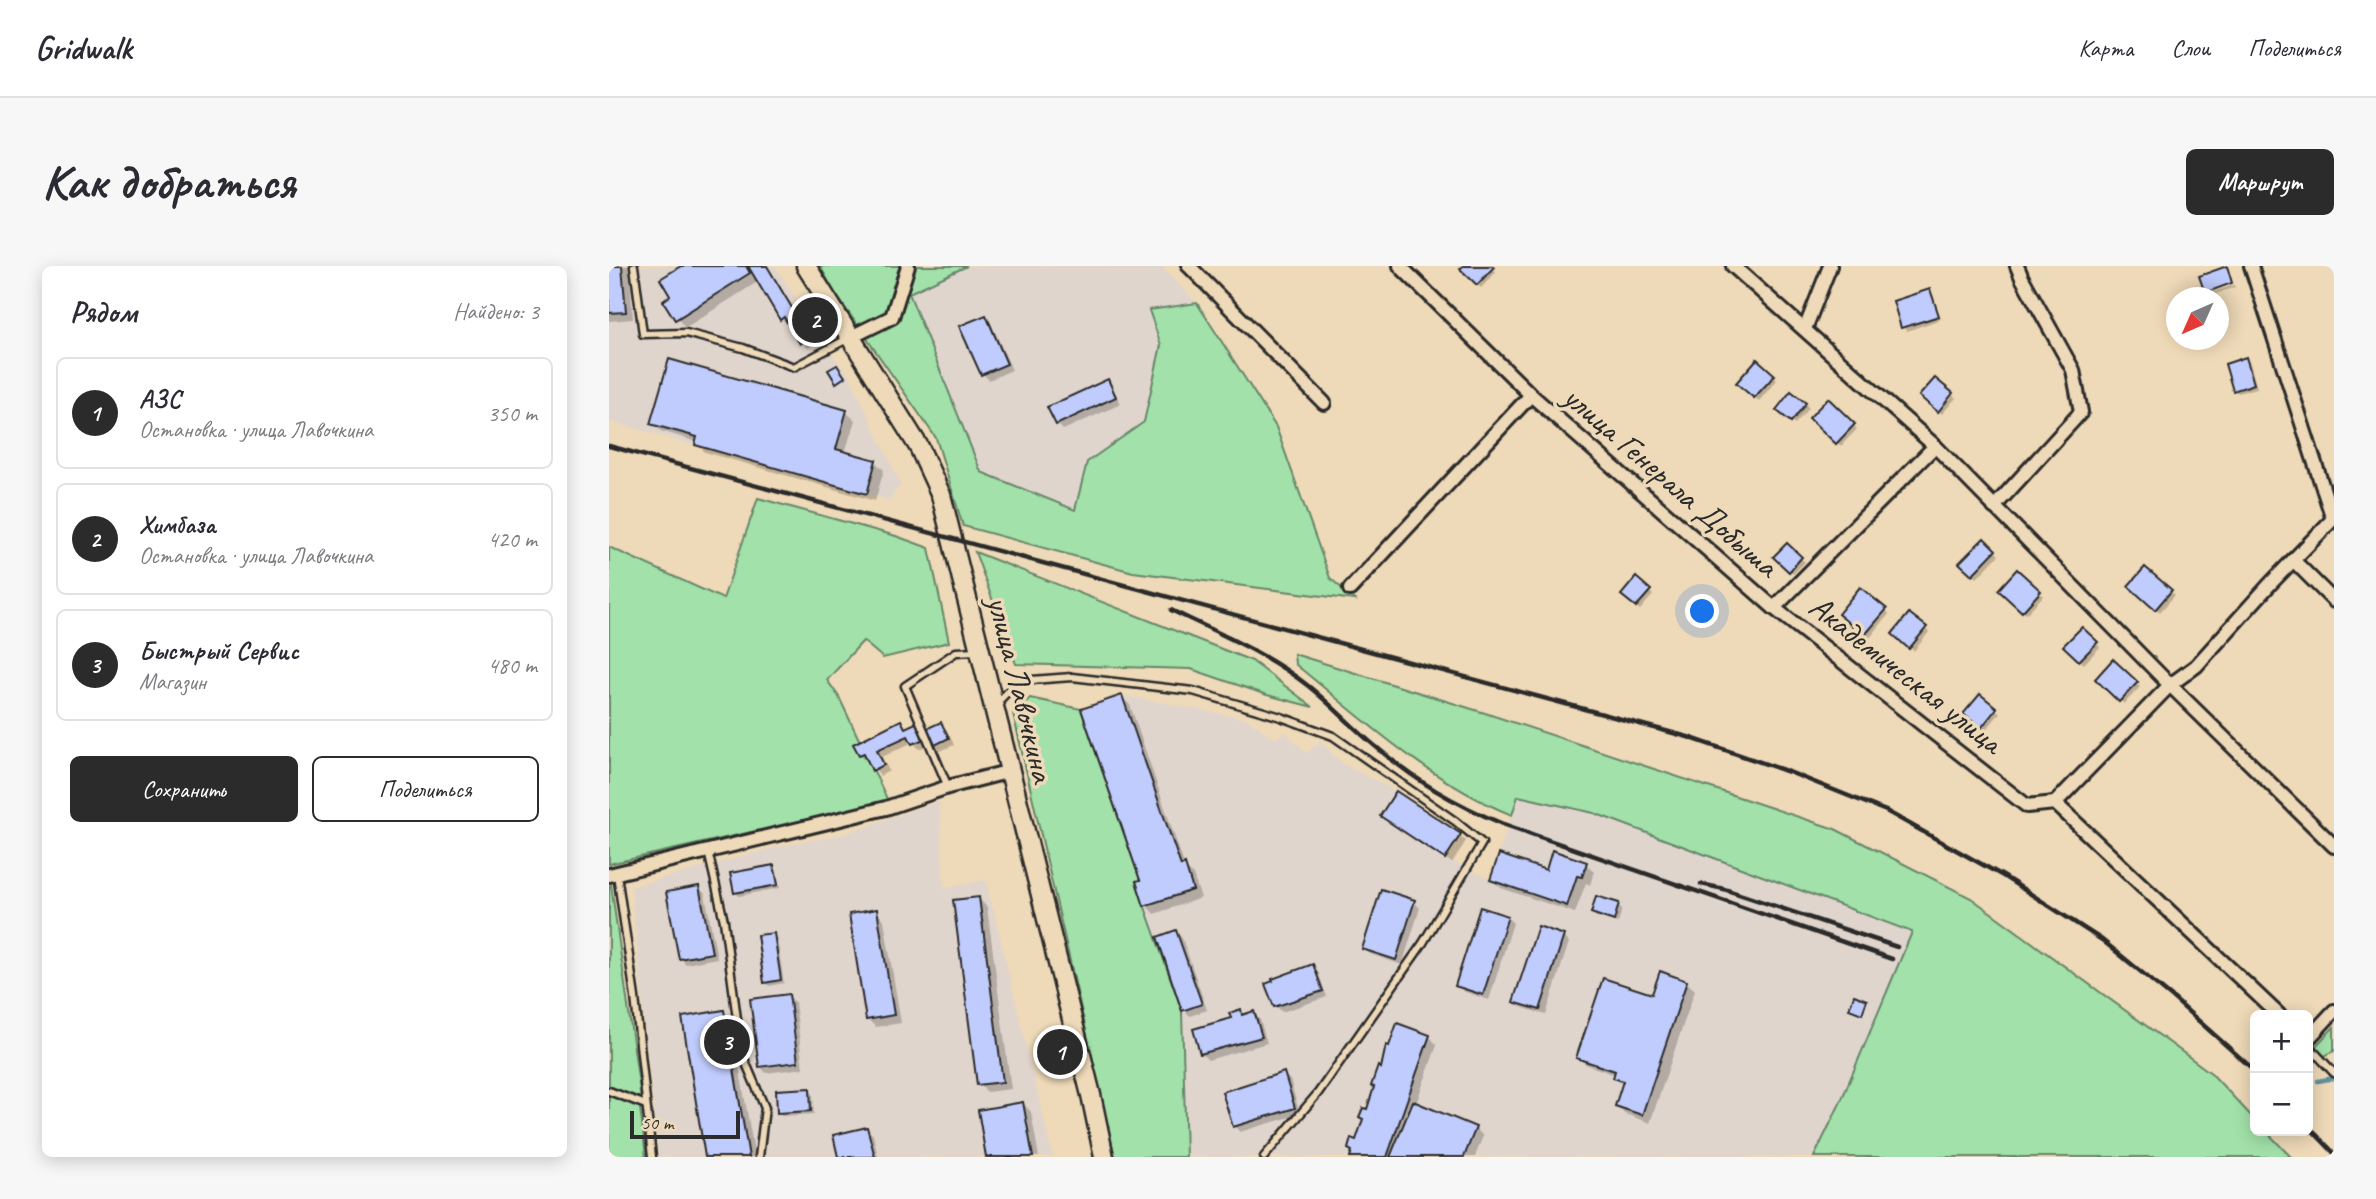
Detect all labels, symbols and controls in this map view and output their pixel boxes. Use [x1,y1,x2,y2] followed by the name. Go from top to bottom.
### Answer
[35,27,132,69] text: Gridwalk
[2079,33,2133,63] text: Карта
[2171,33,2210,63] text: Слои
[2248,33,2341,63] text: Поделиться
[2186,149,2334,215] button: Маршрут
[42,151,295,213] text: Как добраться
[2166,287,2229,350] north arrow
[70,293,137,331] text: Рядом
[792,294,838,346] pin: 2
[453,297,539,326] text: Найдено: 3
[1553,375,1789,588] street label: улица Генерала Добыша
[139,382,181,415] text: АЗС
[90,399,100,428] text: 1
[488,399,537,428] text: 350 m
[139,415,373,444] text: Остановка · улица Лавочкина
[139,508,216,541] text: Химбаза
[90,525,100,554] text: 2
[488,525,537,554] text: 420 m
[139,541,373,570] text: Остановка · улица Лавочкина
[1801,585,2013,764] street label: Академическая улица
[977,590,1065,789] street label: улица Лавочкина
[1685,594,1719,628] your location
[139,634,299,667] text: Быстрый Сервис
[90,651,100,680] text: 3
[488,651,537,680] text: 480 m
[139,667,206,696] text: Магазин
[70,756,298,822] button: Сохранить
[312,756,539,822] button: Поделиться
[2250,1010,2313,1136] map controls
[2250,1010,2313,1073] button: +
[704,1016,750,1068] pin: 3
[1037,1026,1083,1078] pin: 1
[2250,1073,2313,1136] button: −
[630,1108,740,1140] scale bar
[641,1111,673,1135] text: 50 m

